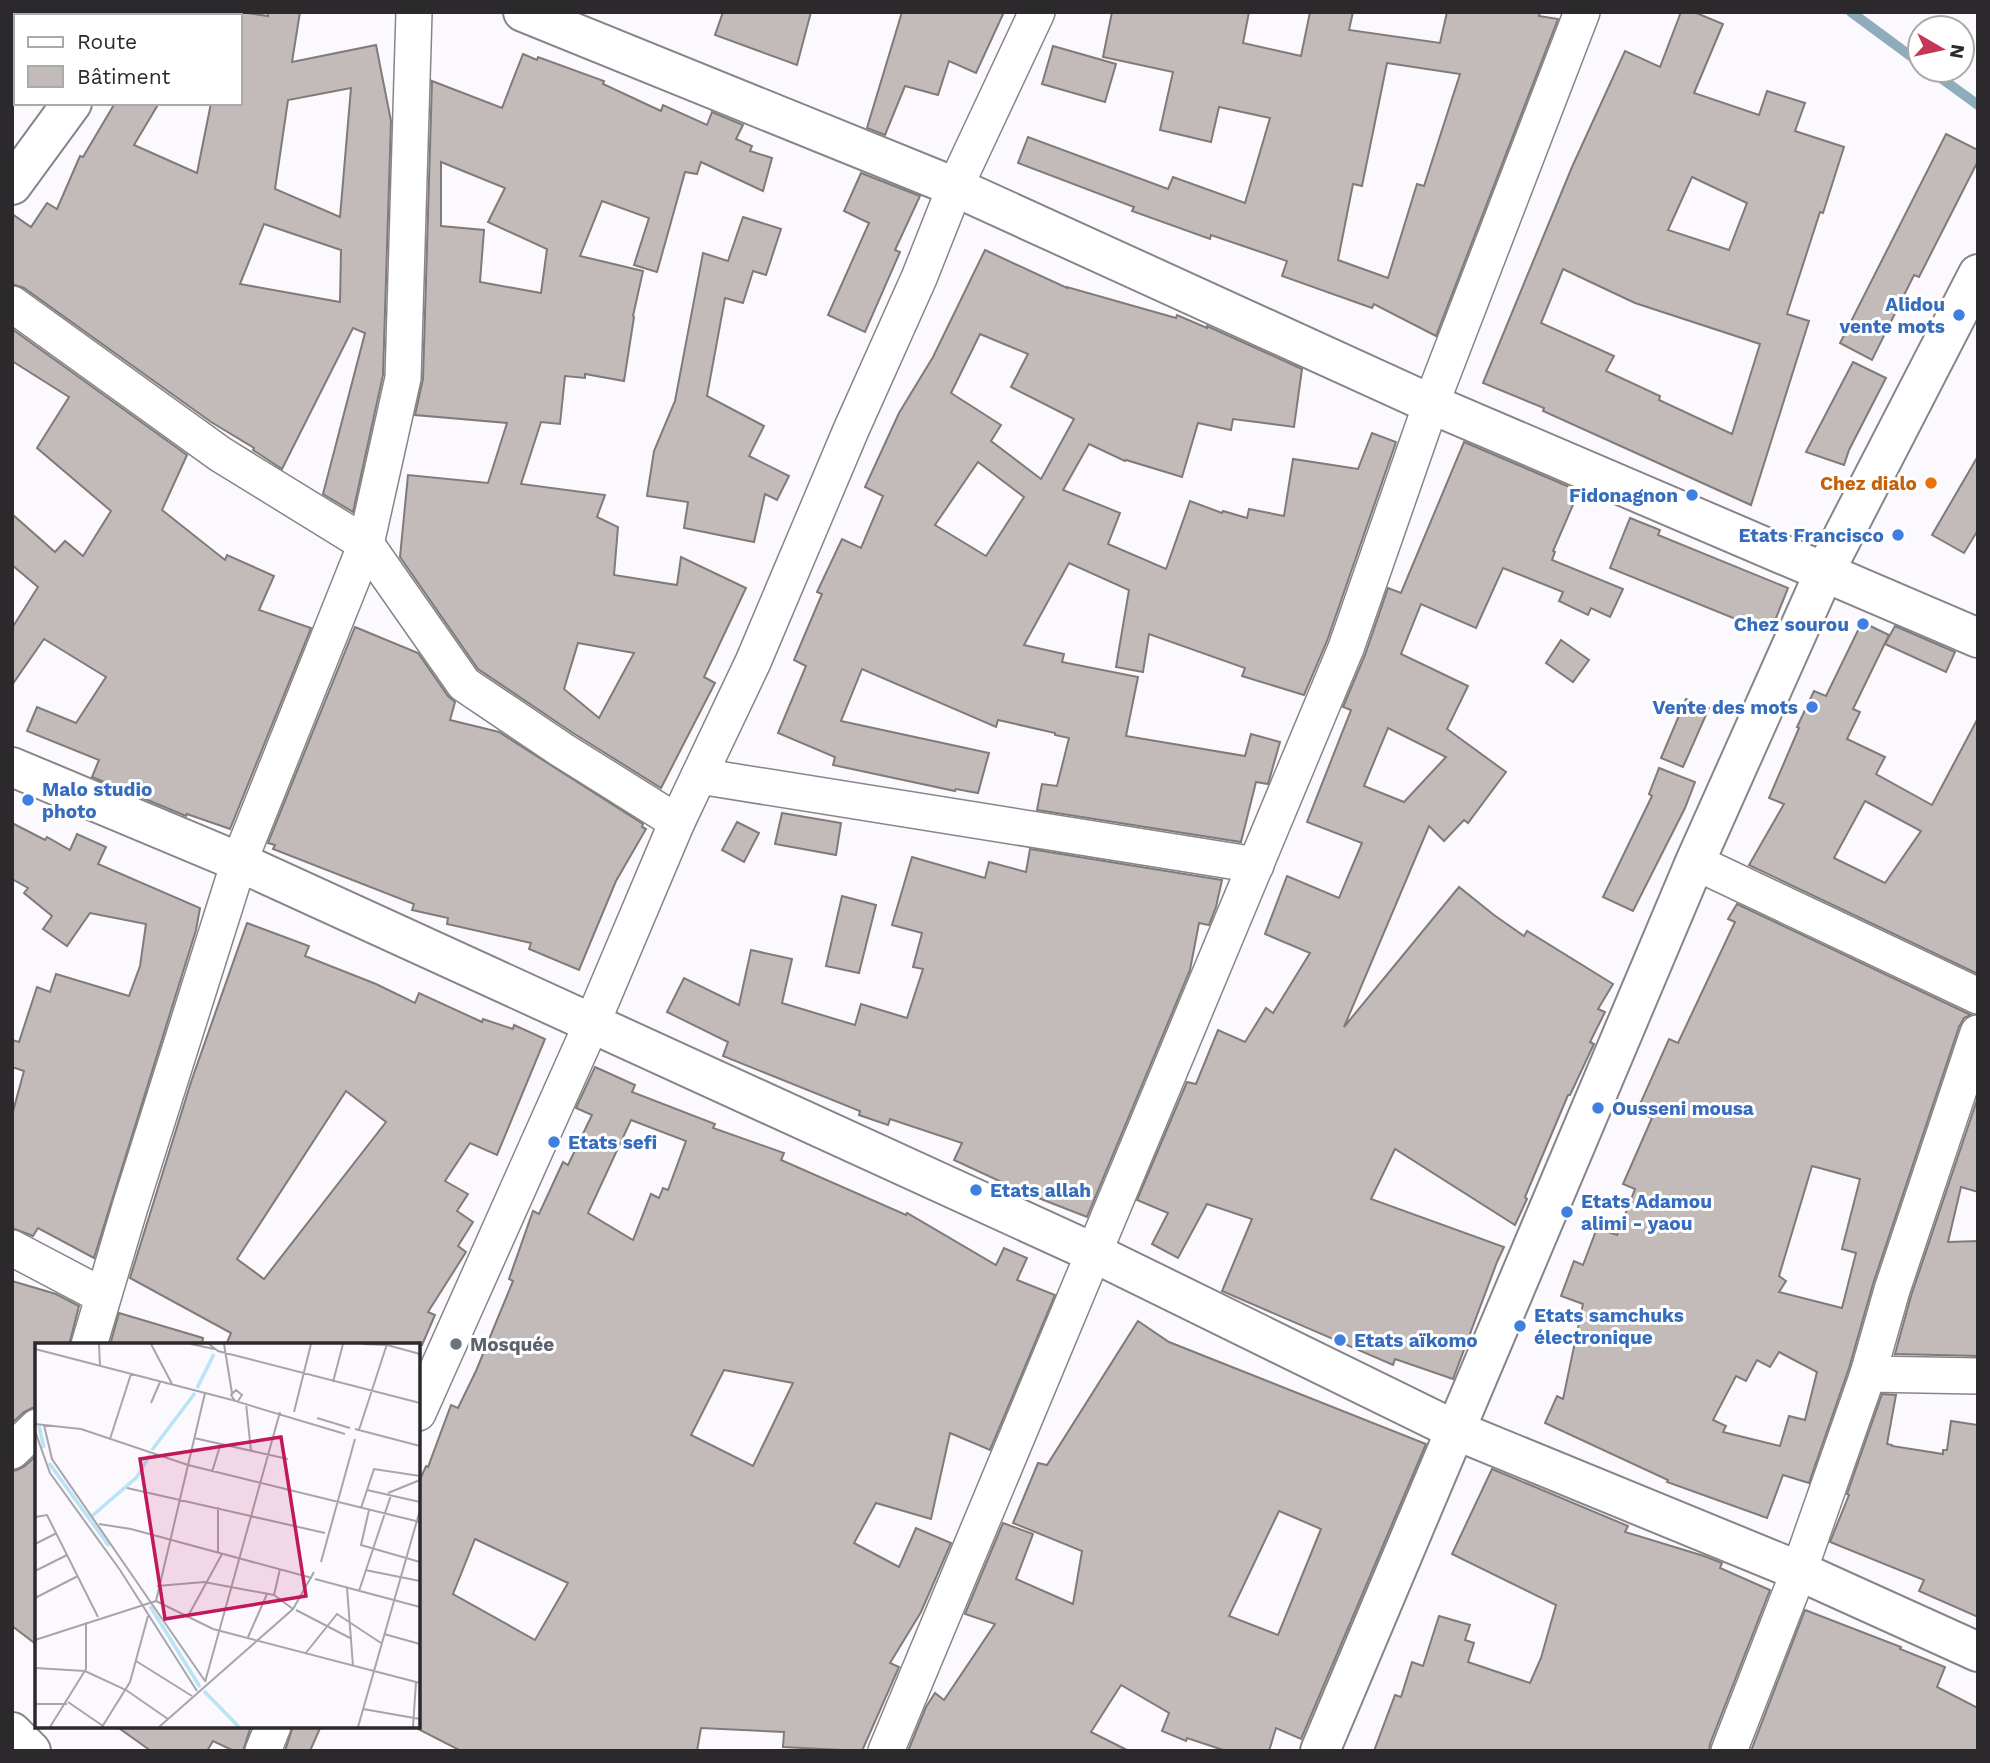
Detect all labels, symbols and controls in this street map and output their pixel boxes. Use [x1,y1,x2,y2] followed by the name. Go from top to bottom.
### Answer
[14,14,242,105] legend
[1906,14,1976,84] north arrow
[77,29,137,54] text: Route
[1945,43,1970,60] text: N
[77,64,171,89] text: Bâtiment
[1838,293,1945,338] place label: Alidou vente mots
[1951,307,1967,323] marker: Alidou vente mots
[1820,472,1917,495] place label: Chez dialo
[1923,475,1939,491] marker: Chez dialo
[1569,484,1678,507] place label: Fidonagnon
[1684,487,1700,503] marker: Fidonagnon
[1739,524,1884,547] place label: Etats Francisco
[1890,527,1906,543] marker: Etats Francisco
[1734,613,1849,636] place label: Chez sourou
[1855,616,1871,632] marker: Chez sourou
[1653,696,1798,719] place label: Vente des mots
[1804,699,1820,715] marker: Vente des mots
[42,778,152,823] place label: Malo studio photo
[20,792,36,808] marker: Malo studio photo
[1612,1097,1754,1120] place label: Ousseni mousa
[1590,1100,1606,1116] marker: Ousseni mousa
[568,1131,657,1154] place label: Etats sefi
[546,1134,562,1150] marker: Etats sefi
[990,1179,1091,1202] place label: Etats allah
[968,1182,984,1198] marker: Etats allah
[1581,1190,1712,1235] place label: Etats Adamou alimi - yaou
[1559,1204,1575,1220] marker: Etats Adamou alimi - yaou
[1534,1304,1684,1349] place label: Etats samchuks électronique
[1512,1318,1528,1334] marker: Etats samchuks électronique
[1354,1329,1478,1352] place label: Etats aïkomo
[1332,1332,1348,1348] marker: Etats aïkomo
[470,1333,554,1356] place label: Mosquée
[448,1336,464,1352] marker: Mosquée
[35,1343,420,1728] inset map

